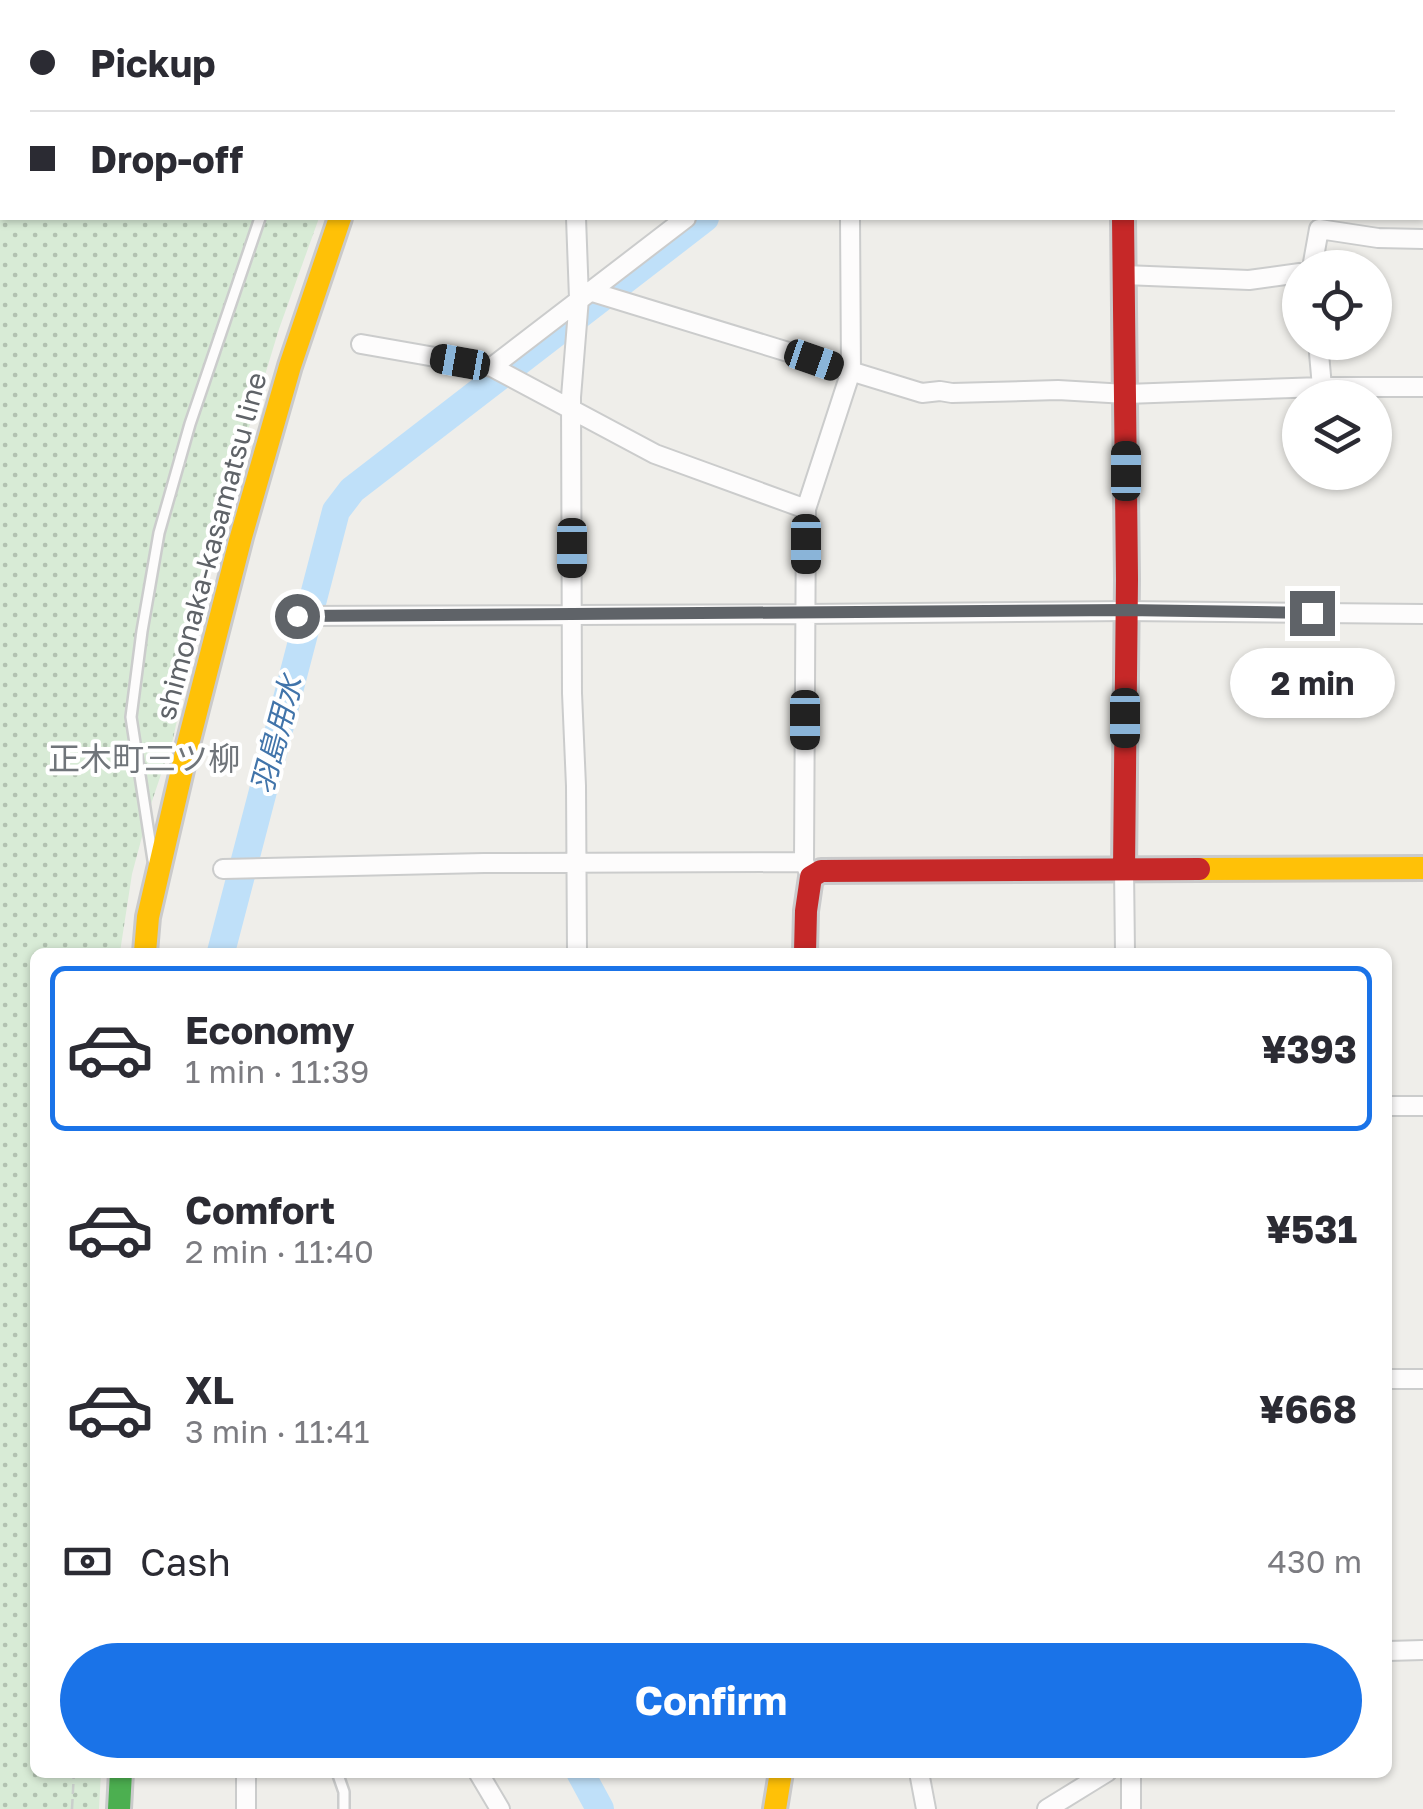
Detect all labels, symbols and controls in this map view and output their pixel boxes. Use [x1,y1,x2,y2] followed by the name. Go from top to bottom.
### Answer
[90,40,216,85] text: Pickup
[90,136,243,181] text: Drop-off
[1282,250,1392,490] map controls
[1282,250,1392,360] button: locate
[781,336,847,384] car
[428,342,492,382] car
[148,368,273,723] street label: shimonaka-kasamatsu line
[1282,380,1392,490] button: layers
[1111,441,1141,501] car
[791,514,821,574] car
[557,518,587,578] car
[1290,591,1335,636] route end
[275,594,320,639] route start
[1230,648,1394,718] callout: 2 min
[1271,664,1354,702] text: 2 min
[243,669,310,797] water label: 羽島用水
[1110,688,1140,748] car
[790,690,820,750] car
[48,739,240,777] district label: 正木町三ツ柳
[65,1004,155,1094] icon: car
[185,1007,354,1052] text: Economy
[1261,1026,1357,1071] text: ¥393
[185,1052,369,1090] text: 1 min · 11:39
[65,1184,155,1274] icon: car
[185,1187,335,1232] text: Comfort
[1266,1206,1357,1251] text: ¥531
[185,1232,374,1270] text: 2 min · 11:40
[65,1364,155,1454] icon: car
[185,1367,234,1412] text: XL
[1259,1386,1357,1431] text: ¥668
[185,1412,370,1450] text: 3 min · 11:41
[60,1534,115,1589] icon: cash
[140,1539,231,1584] text: Cash
[1268,1542,1362,1580] text: 430 m
[60,1643,1362,1758] button: Confirm

